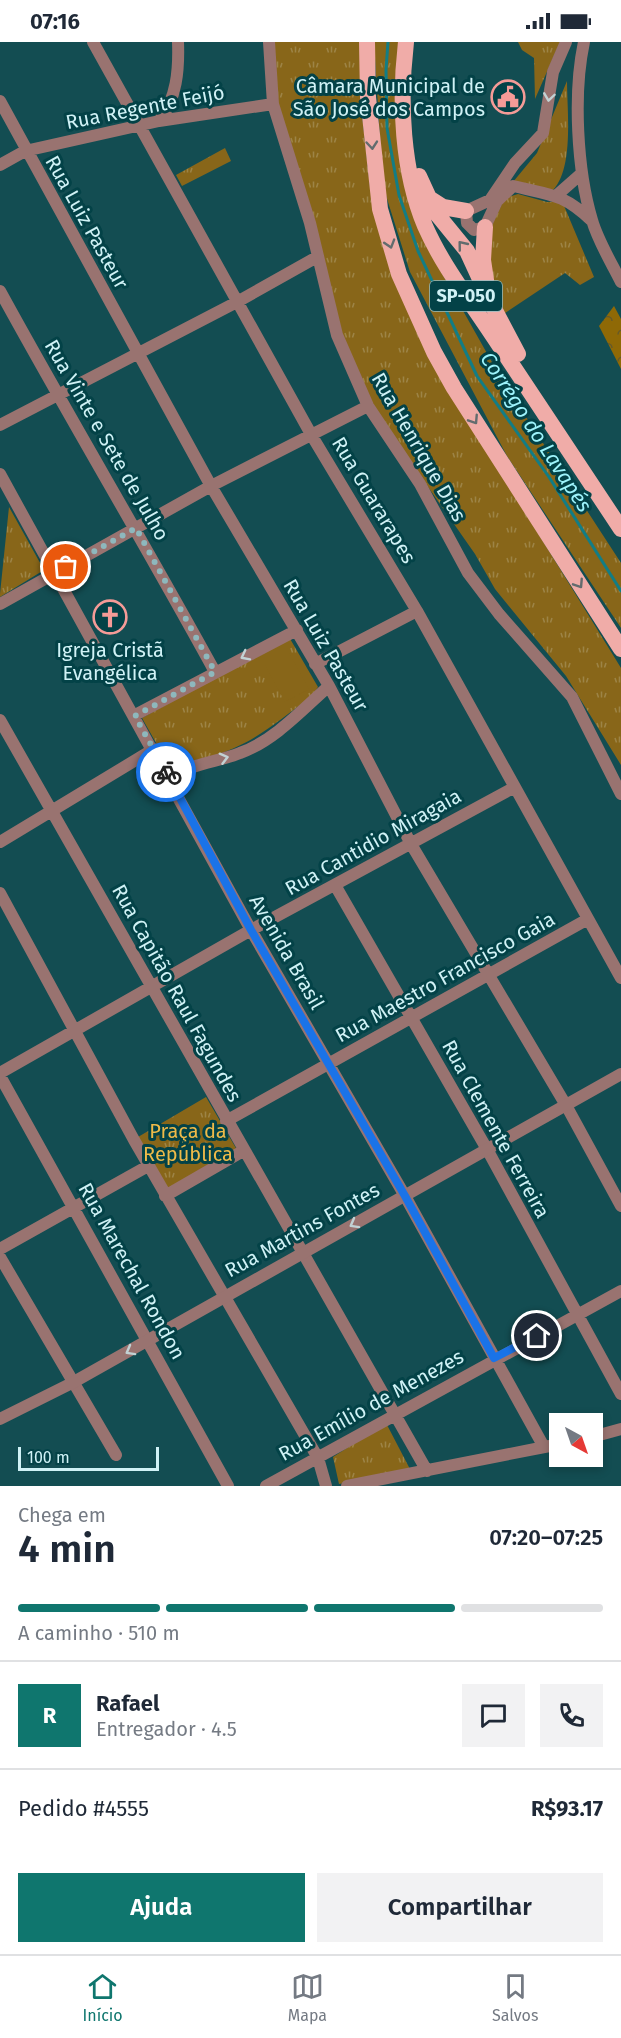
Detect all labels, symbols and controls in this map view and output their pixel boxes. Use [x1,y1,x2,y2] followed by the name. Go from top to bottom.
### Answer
[30,8,80,35] text: 07:16
[293,74,485,121] place label: Câmara Municipal de São José dos Campos
[490,79,526,115] public building icon: Câmara Municipal de São José dos Campos
[63,80,227,134] street label: Rua Regente Feijó
[544,93,556,102] one-way arrow
[365,141,378,150] one-way arrow
[40,151,134,293] street label: Rua Luiz Pasteur
[383,238,395,249] one-way arrow
[458,240,469,251] one-way arrow
[430,281,502,311] road number: SP-050
[40,335,174,545] street label: Rua Vinte e Sete de Julho
[475,347,598,517] water label: Corrégo do Lavapés
[367,368,471,526] street label: Rua Henrique Dias
[466,413,477,424] one-way arrow
[327,433,421,567] street label: Rua Guararapes
[40,541,91,592] pin
[49,550,82,583] icon: bag
[278,575,374,716] street label: Rua Luiz Pasteur
[572,577,583,588] one-way arrow
[92,599,128,635] church icon: Igreja Cristã Evangélica
[56,638,164,685] place label: Igreja Cristã Evangélica
[240,649,251,661] one-way arrow
[136,742,196,802] courier
[219,752,229,765] one-way arrow
[150,756,183,789] icon: bike
[281,784,465,900] street label: Rua Cantidio Miragaia
[107,880,247,1106] street label: Rua Capitão Raul Fagundes
[245,890,330,1014] street label: Avenida Brasil
[331,907,559,1047] street label: Rua Maestro Francisco Gaia
[437,1036,555,1222] street label: Rua Clemente Ferreira
[143,1119,233,1166] park label: Praça da República
[221,1178,383,1282] street label: Rua Martins Fontes
[73,1179,191,1363] street label: Rua Marechal Rondon
[350,1217,360,1228] one-way arrow
[511,1310,562,1361] pin
[520,1319,553,1352] icon: home
[125,1344,136,1355] one-way arrow
[274,1344,468,1466] street label: Rua Emílio de Menezes
[549,1413,603,1467] north arrow
[549,1413,603,1467] map controls
[18,1444,159,1472] scale bar
[27,1448,70,1467] text: 100 m
[18,1503,106,1527] text: Chega em
[489,1524,603,1551] text: 07:20–07:25
[18,1526,116,1572] text: 4 min
[18,1621,180,1645] text: A caminho · 510 m
[462,1684,525,1747] button: chat
[540,1684,603,1747] button: phone
[96,1690,159,1717] text: Rafael
[43,1702,56,1729] text: R
[96,1717,237,1741] text: Entregador · 4.5
[18,1795,149,1822] text: Pedido #4555
[531,1795,603,1822] text: R$93.17
[18,1873,305,1942] button: Ajuda
[317,1873,603,1942] button: Compartilhar
[83,1970,123,2025] tab: Início
[288,1970,327,2025] tab: Mapa
[492,1970,538,2025] tab: Salvos

